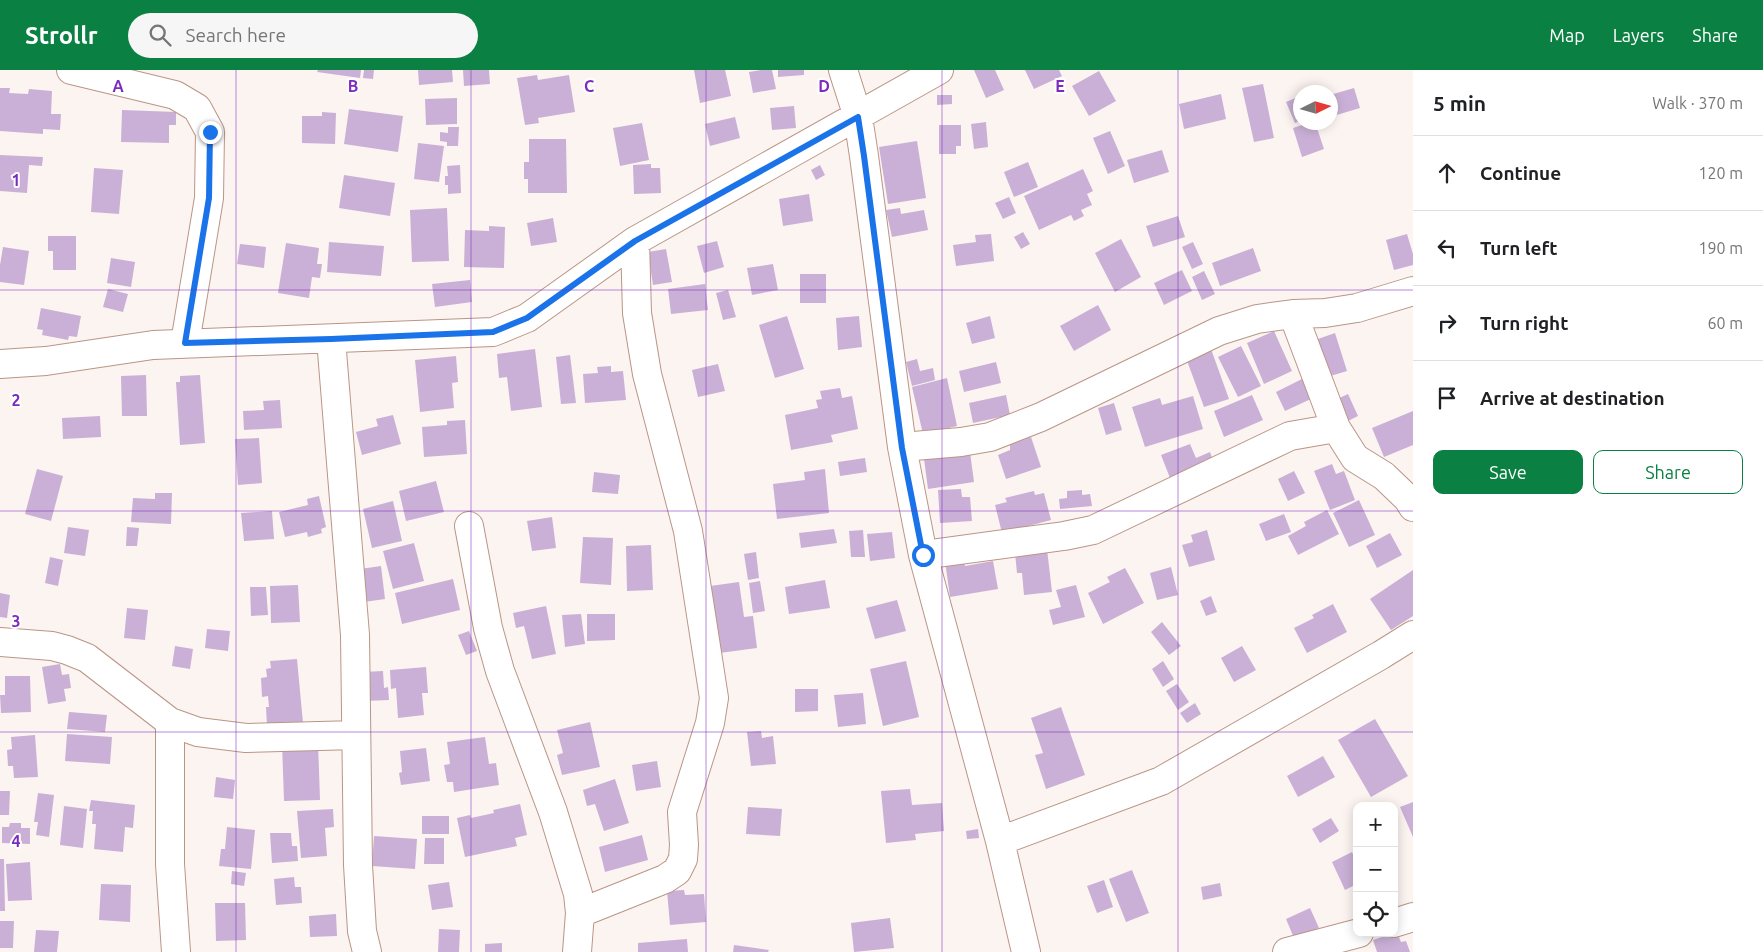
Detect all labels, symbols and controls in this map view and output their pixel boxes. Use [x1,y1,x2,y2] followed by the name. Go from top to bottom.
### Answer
[128,13,478,58] search box
[146,21,174,49] icon: search
[25,22,98,49] text: Strollr
[186,24,286,46] text: Search here
[1549,25,1585,45] text: Map
[1613,25,1664,45] text: Layers
[1692,25,1738,45] text: Share
[112,77,124,95] text: A
[348,77,358,95] text: B
[584,77,594,95] text: C
[818,77,830,95] text: D
[1055,77,1065,95] text: E
[1293,85,1338,130] north arrow
[1433,91,1486,115] text: 5 min
[1652,94,1743,112] text: Walk · 370 m
[199,121,222,144] route end
[1433,159,1461,187] icon: ahead
[1480,162,1561,184] text: Continue
[1698,164,1743,182] text: 120 m
[11,171,21,189] text: 1
[1433,234,1461,262] icon: left
[1480,237,1558,259] text: Turn left
[1698,239,1743,257] text: 190 m
[1433,309,1461,337] icon: right
[1480,312,1568,334] text: Turn right
[1707,314,1743,332] text: 60 m
[1433,384,1461,412] icon: arrive
[1480,387,1665,409] text: Arrive at destination
[11,391,21,409] text: 2
[1433,450,1583,494] button: Save
[1593,450,1743,494] button: Share
[912,544,935,567] route start
[11,612,21,630] text: 3
[1353,802,1398,937] map controls
[1353,802,1398,847] button: +
[11,832,21,850] text: 4
[1353,847,1398,892] button: −
[1353,892,1398,937] button: locate

